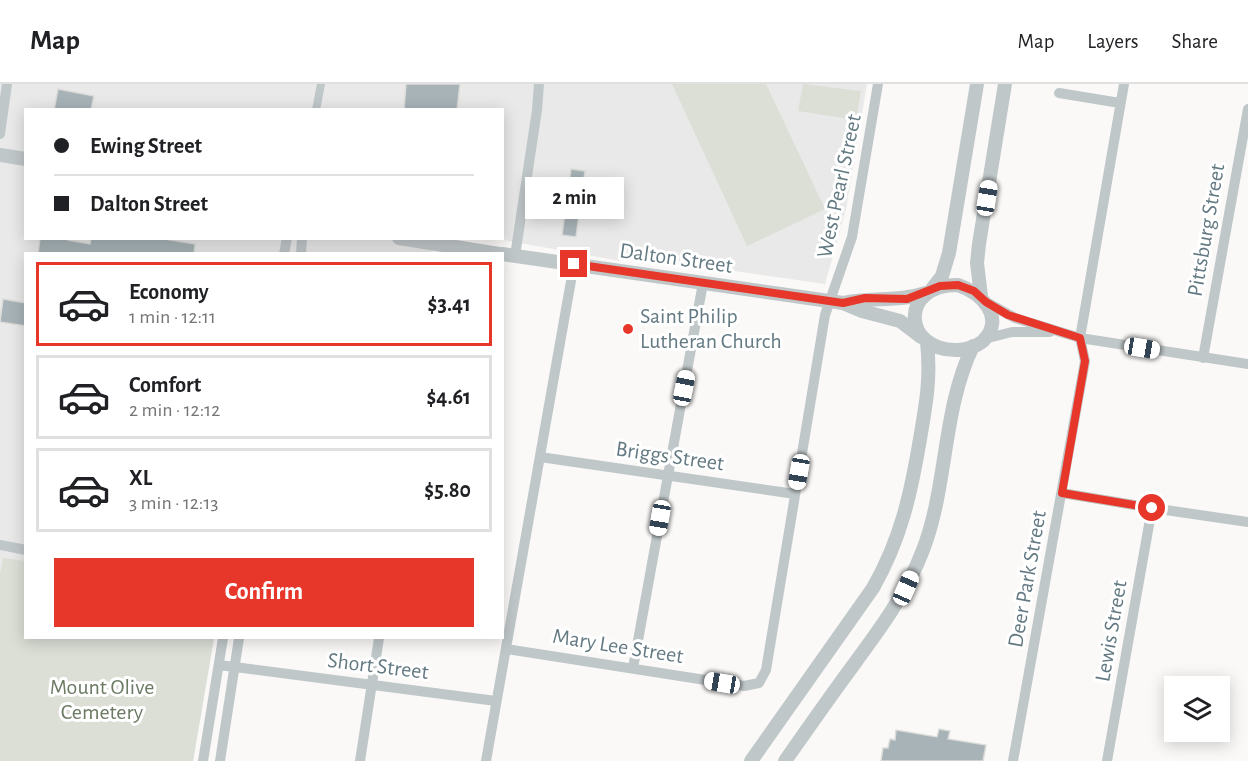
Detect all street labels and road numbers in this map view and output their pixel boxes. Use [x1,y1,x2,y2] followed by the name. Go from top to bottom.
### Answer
[813,112,865,260] street label: West Pearl Street
[1183,162,1229,298] street label: Pittsburg Street
[618,239,734,277] street label: Dalton Street
[614,438,726,474] street label: Briggs Street
[1004,509,1050,649] street label: Deer Park Street
[1091,579,1131,683] street label: Lewis Street
[551,625,685,667] street label: Mary Lee Street
[326,649,430,683] street label: Short Street

